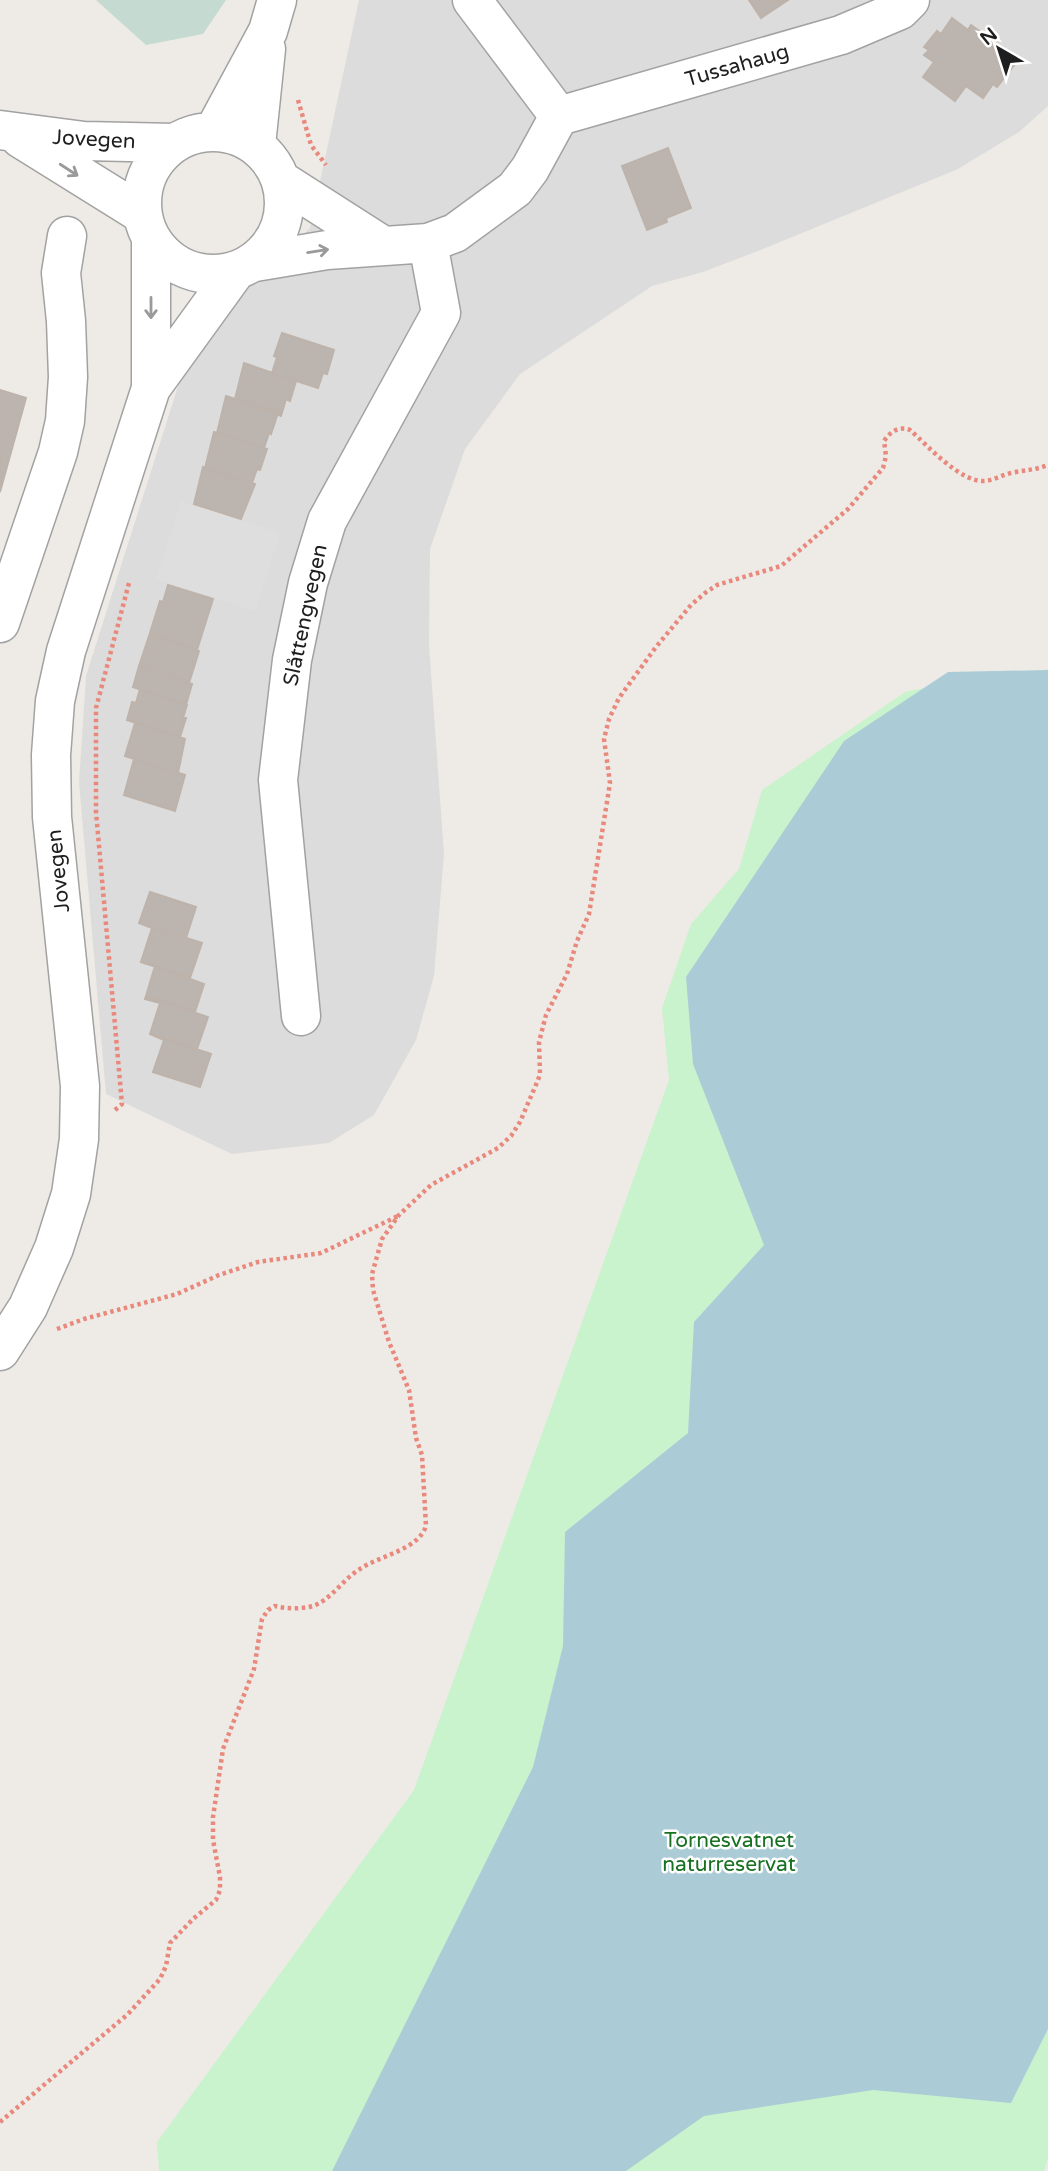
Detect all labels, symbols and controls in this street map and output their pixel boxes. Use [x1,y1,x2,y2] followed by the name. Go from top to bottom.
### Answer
[964,14,1034,84] north arrow
[976,23,1002,50] text: N
[682,39,792,92] street label: Tussahaug
[52,125,136,154] street label: Jovegen
[59,163,79,177] one-way arrow
[307,244,329,257] one-way arrow
[144,296,158,319] one-way arrow
[278,542,333,688] street label: Slåttengvegen
[42,828,75,914] street label: Jovegen
[662,1828,796,1877] park label: Tornesvatnet naturreservat

